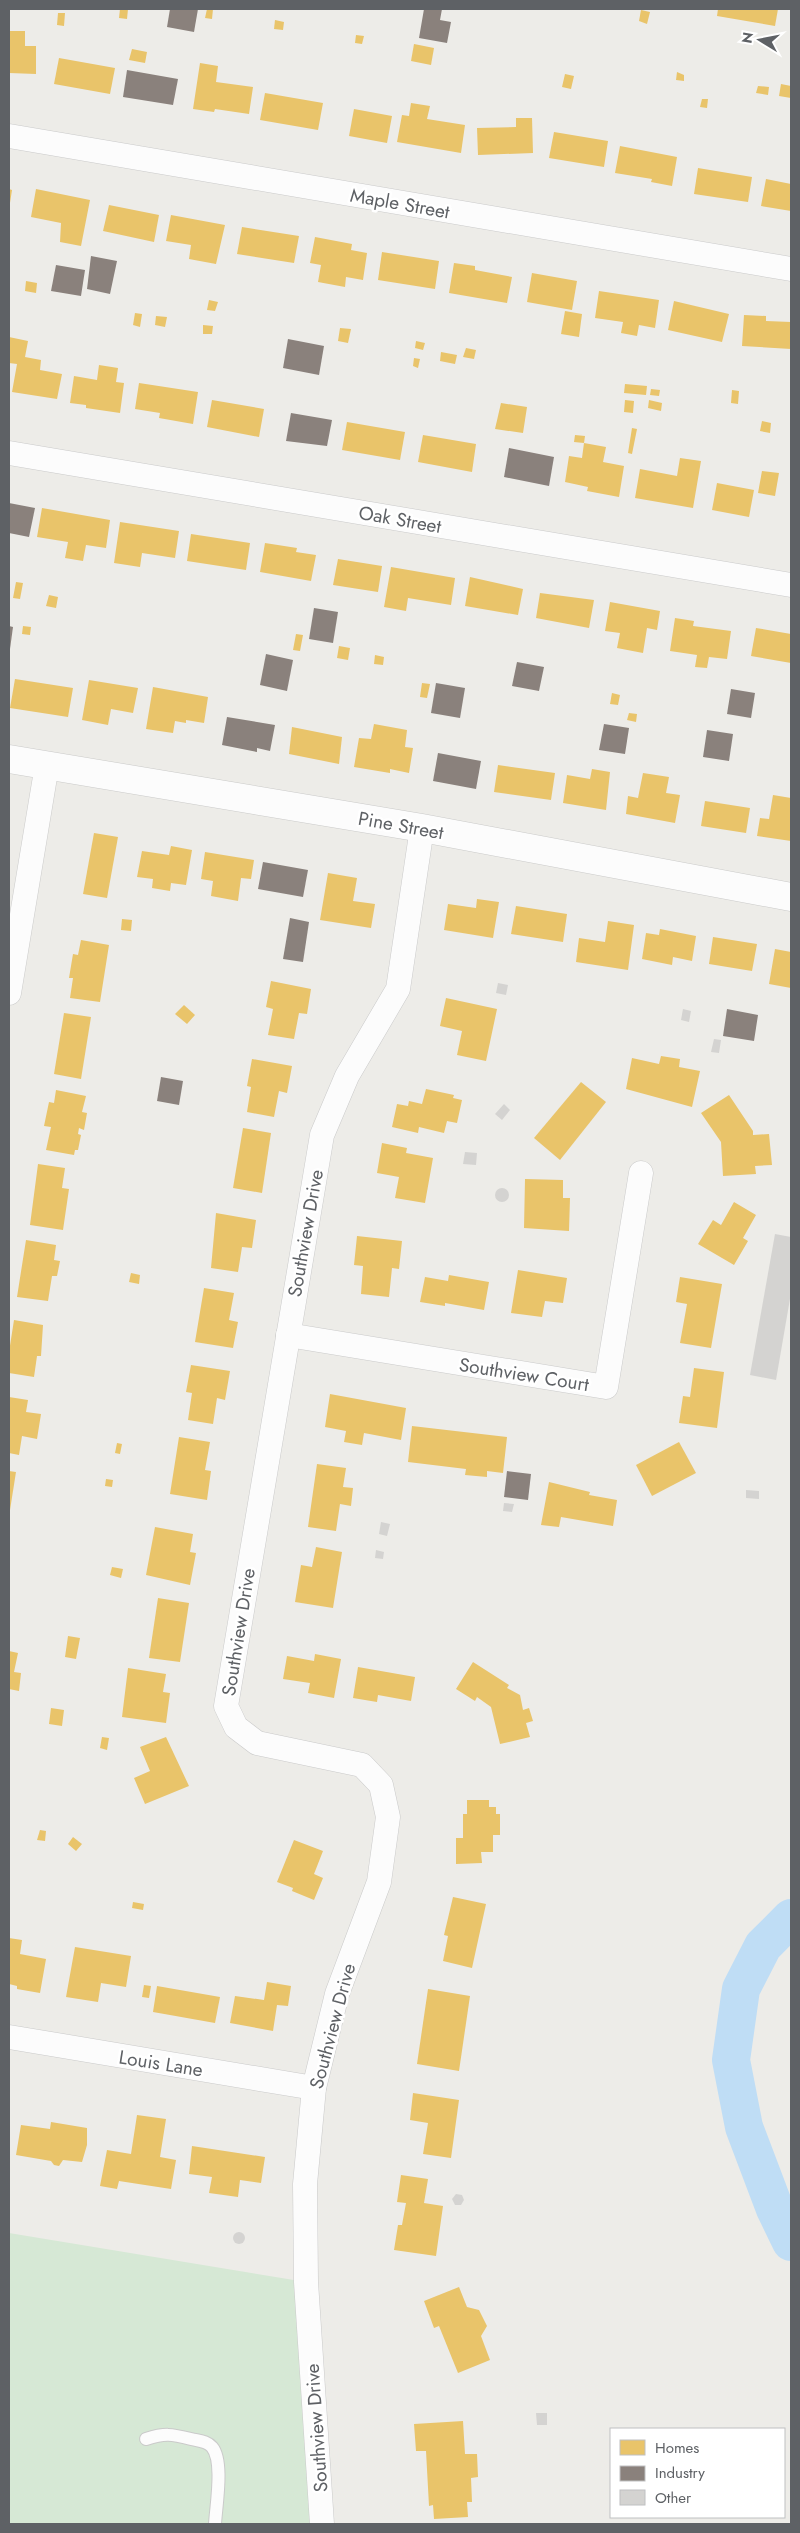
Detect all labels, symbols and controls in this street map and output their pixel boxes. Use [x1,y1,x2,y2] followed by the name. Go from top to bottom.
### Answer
[735,15,785,65] north arrow
[736,31,758,45] text: N
[348,181,452,226] street label: Maple Street
[356,499,444,540] street label: Oak Street
[356,805,446,846] street label: Pine Street
[281,1167,330,1299] street label: Southview Drive
[457,1351,591,1398] street label: Southview Court
[215,1566,262,1698] street label: Southview Drive
[303,1960,362,2092] street label: Southview Drive
[117,2044,205,2083] street label: Louis Lane
[299,2363,334,2493] street label: Southview Drive
[610,2428,785,2518] legend
[655,2437,699,2459] text: Homes
[655,2462,705,2484] text: Industry
[655,2487,692,2509] text: Other

